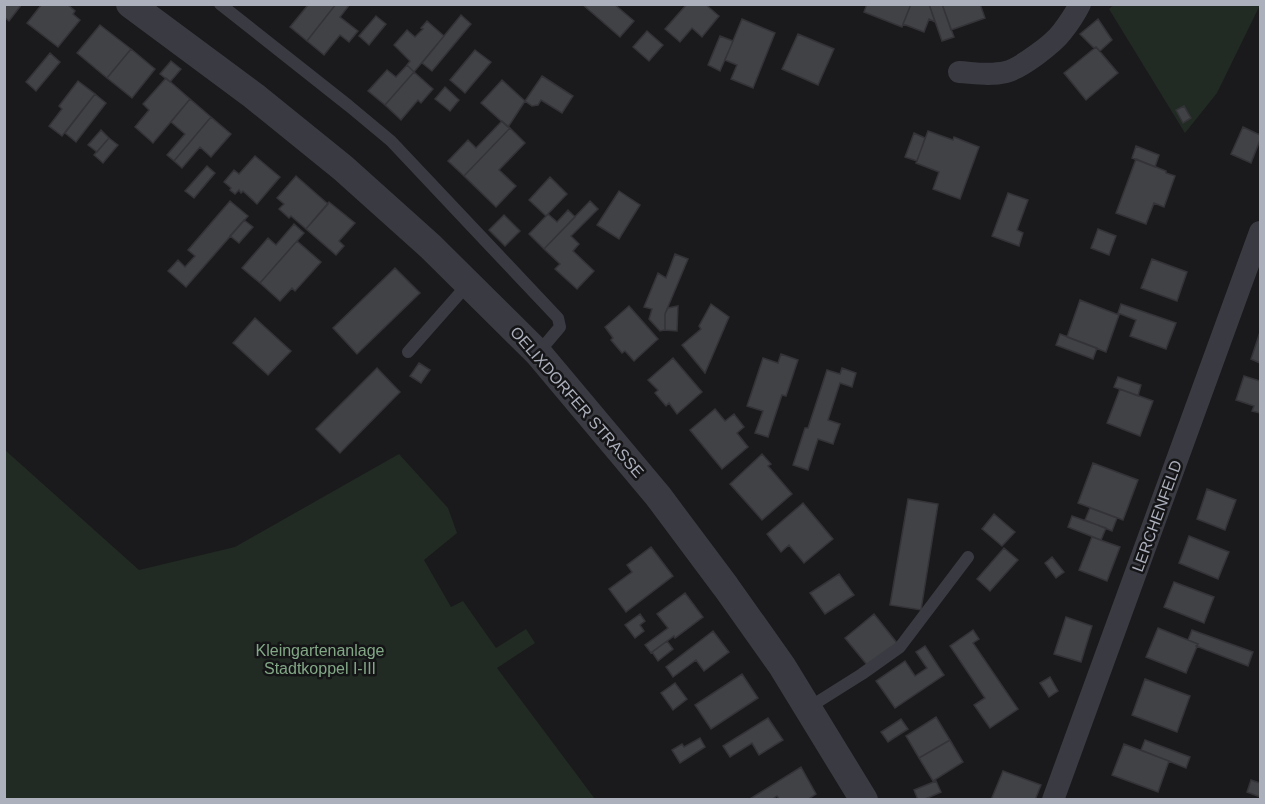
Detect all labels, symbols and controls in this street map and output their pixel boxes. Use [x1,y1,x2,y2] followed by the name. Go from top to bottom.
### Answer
[507,323,647,481] street label: OELIXDORFER STRASSE
[1129,458,1185,574] street label: LERCHENFELD
[256,642,385,677] park label: Kleingartenanlage Stadtkoppel I-III

